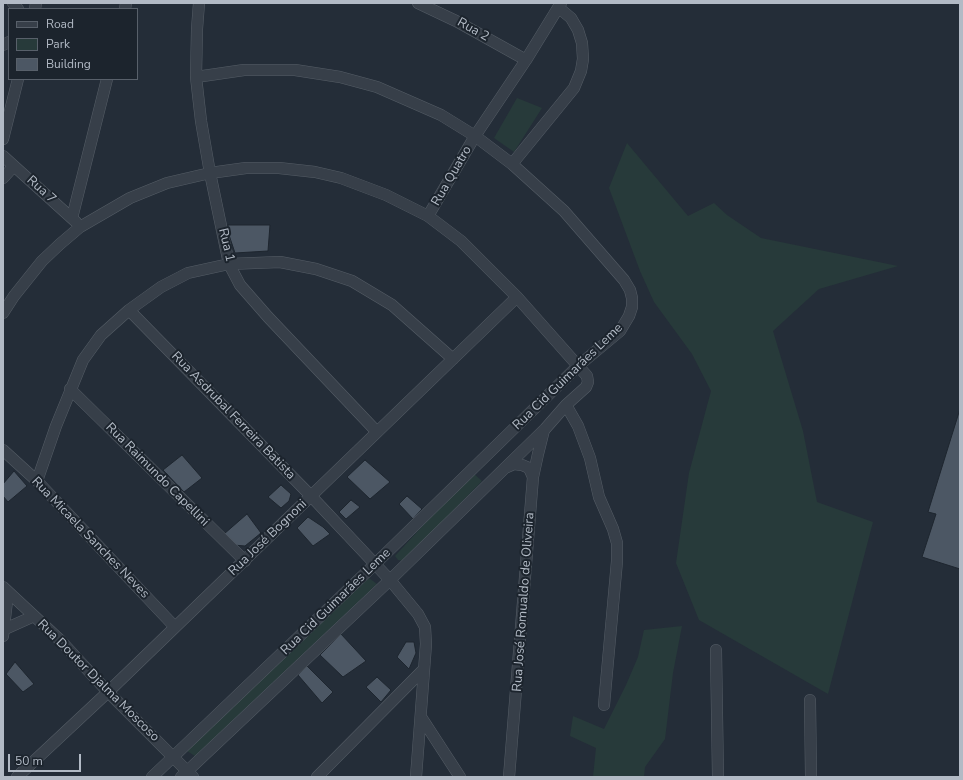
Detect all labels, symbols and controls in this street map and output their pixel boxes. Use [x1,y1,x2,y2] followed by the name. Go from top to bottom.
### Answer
[8,8,138,80] legend
[454,15,492,45] street label: Rua 2
[46,16,74,32] text: Road
[46,36,70,52] text: Park
[46,56,91,72] text: Building
[429,143,475,209] street label: Rua Quatro
[23,173,59,207] street label: Rua 7
[215,227,237,263] street label: Rua 1
[510,320,626,434] street label: Rua Cid Guimarães Leme
[168,349,298,483] street label: Rua Asdrubal Ferreira Batista
[102,420,212,530] street label: Rua Raimundo Capellini
[28,474,152,602] street label: Rua Micaela Sanches Neves
[226,497,310,579] street label: Rua José Bognoni
[510,512,538,692] street label: Rua José Romualdo de Oliveira
[278,545,394,659] street label: Rua Cid Guimarães Leme
[34,617,162,745] street label: Rua Doutor Djalma Moscoso
[10,746,83,772] scale bar
[15,753,43,769] text: 50 m

